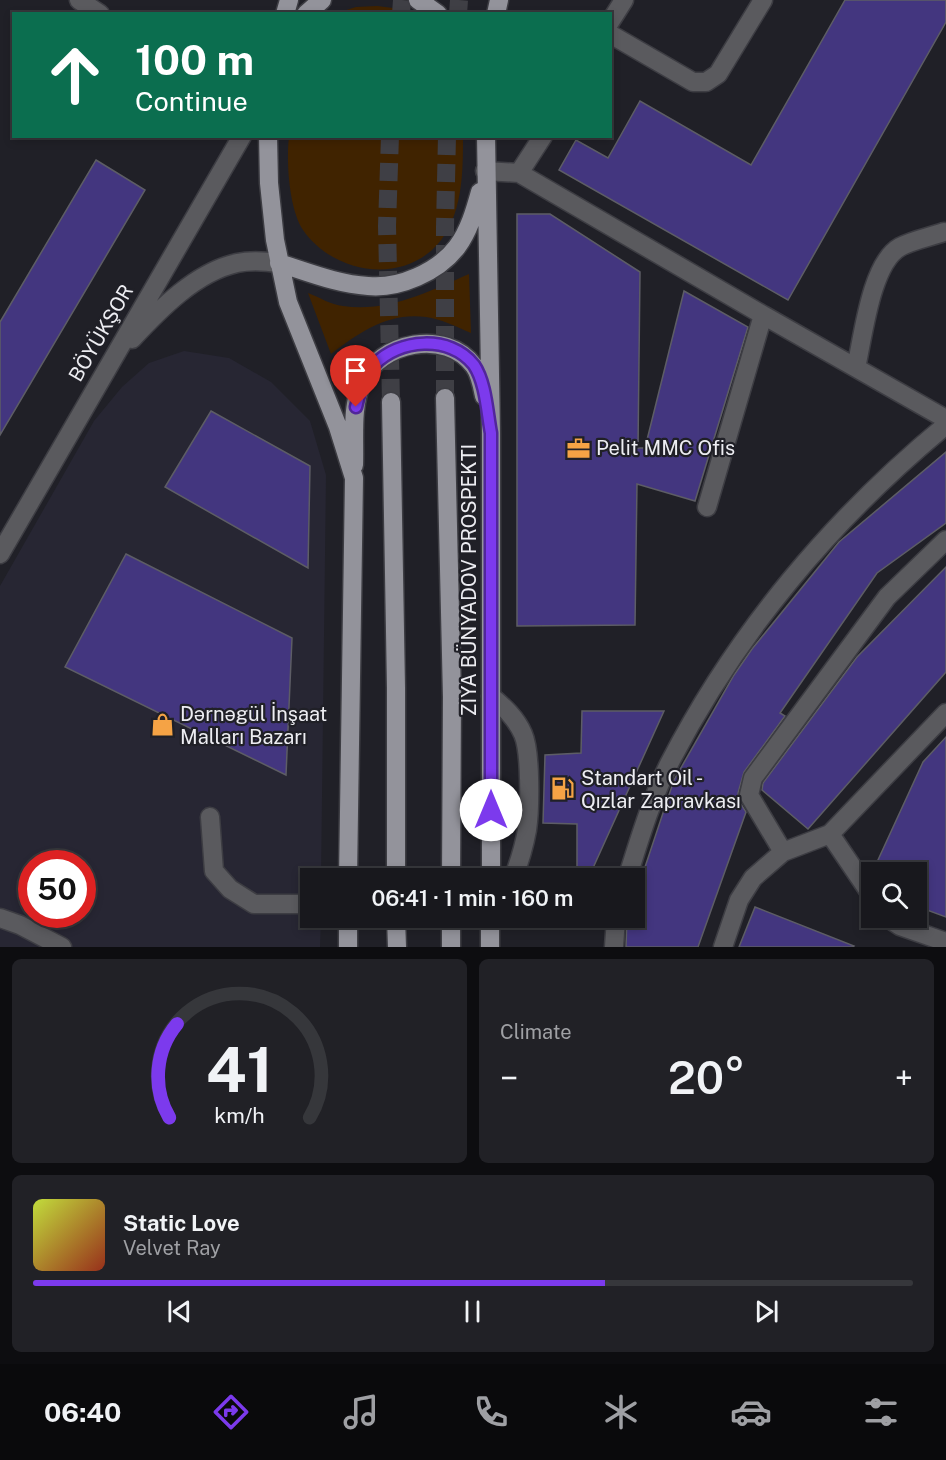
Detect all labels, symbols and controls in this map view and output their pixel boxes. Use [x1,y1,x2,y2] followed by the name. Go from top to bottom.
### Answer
[135,35,254,84] text: 100 m
[36,36,114,114] icon: ahead
[135,85,248,117] text: Continue
[63,280,138,386] street label: BÖYÜKŞOR
[330,345,381,407] pin
[339,354,372,387] icon: arrive
[565,435,591,461] office icon: Pelit MMC Ofis
[596,436,735,460] place label: Pelit MMC Ofis
[456,444,481,716] street label: ZIYA BÜNYADOV PROSPEKTI
[180,702,327,749] place label: Dərnəgül İnşaat Malları Bazarı
[149,712,175,738] shop icon: Dərnəgül İnşaat Malları Bazarı
[581,766,741,813] place label: Standart Oil - Qızlar Zapravkası
[550,776,576,802] fuel station icon: Standart Oil - Qızlar Zapravkası
[459,778,523,842] position arrow
[18,850,96,928] speed limit sign: 50
[861,862,927,928] map controls
[861,862,927,928] button: search
[372,885,573,911] text: 06:41 · 1 min · 160 m
[500,1020,572,1044] text: Climate
[206,1033,273,1106] text: 41
[668,1051,745,1104] text: 20°
[500,1059,518,1097] text: −
[895,1059,913,1097] text: +
[214,1103,265,1128] text: km/h
[123,1210,240,1236] text: Static Love
[123,1236,221,1260] text: Velvet Ray
[163,1295,196,1328] icon: previous
[456,1295,489,1328] icon: pause
[750,1295,783,1328] icon: next
[210,1391,252,1433] icon: directions
[340,1391,382,1433] icon: music
[470,1391,512,1433] icon: phone
[600,1391,642,1433] icon: climate
[730,1391,772,1433] icon: car
[860,1391,902,1433] icon: filters
[44,1396,122,1428] text: 06:40

